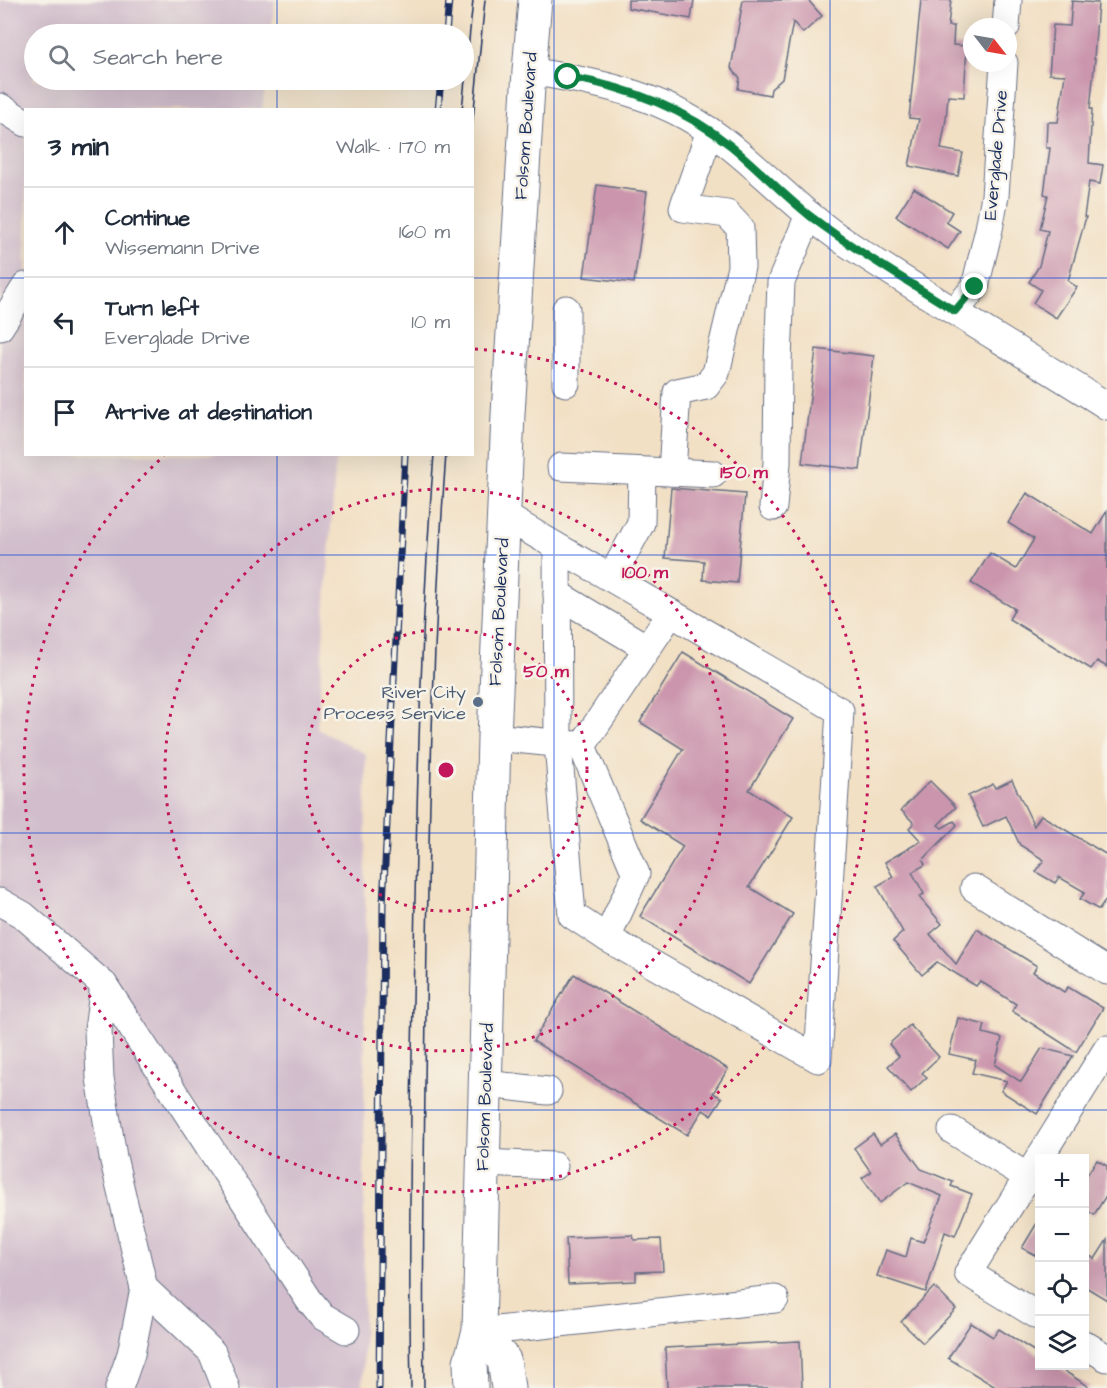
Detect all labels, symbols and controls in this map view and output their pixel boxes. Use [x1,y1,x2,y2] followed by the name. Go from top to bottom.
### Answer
[963,18,1017,72] north arrow
[24,24,474,90] search box
[45,41,78,74] icon: search
[93,42,223,73] text: Search here
[508,51,544,201] street label: Folsom Boulevard
[554,63,580,89] route start
[978,89,1015,221] street label: Everglade Drive
[48,129,109,165] text: 3 min
[336,133,450,161] text: Walk · 170 m
[105,203,190,234] text: Continue
[48,216,81,249] icon: ahead
[399,218,450,246] text: 160 m
[105,234,260,262] text: Wissemann Drive
[961,273,987,299] route end
[105,293,199,324] text: Turn left
[48,306,81,339] icon: left
[411,308,450,336] text: 10 m
[105,324,250,352] text: Everglade Drive
[48,396,81,429] icon: arrive
[105,397,312,428] text: Arrive at destination
[720,460,769,485] text: 150 m
[483,537,515,687] street label: Folsom Boulevard
[622,560,669,585] text: 100 m
[523,659,570,684] text: 50 m
[324,680,466,726] place label: River City Process Service
[471,695,485,709] marker: River City Process Service
[436,760,456,780] centre of rings
[470,1023,500,1171] street label: Folsom Boulevard
[1035,1154,1089,1370] map controls
[1035,1154,1089,1208] button: +
[1035,1208,1089,1262] button: −
[1035,1262,1089,1316] button: locate
[1035,1316,1089,1370] button: layers

